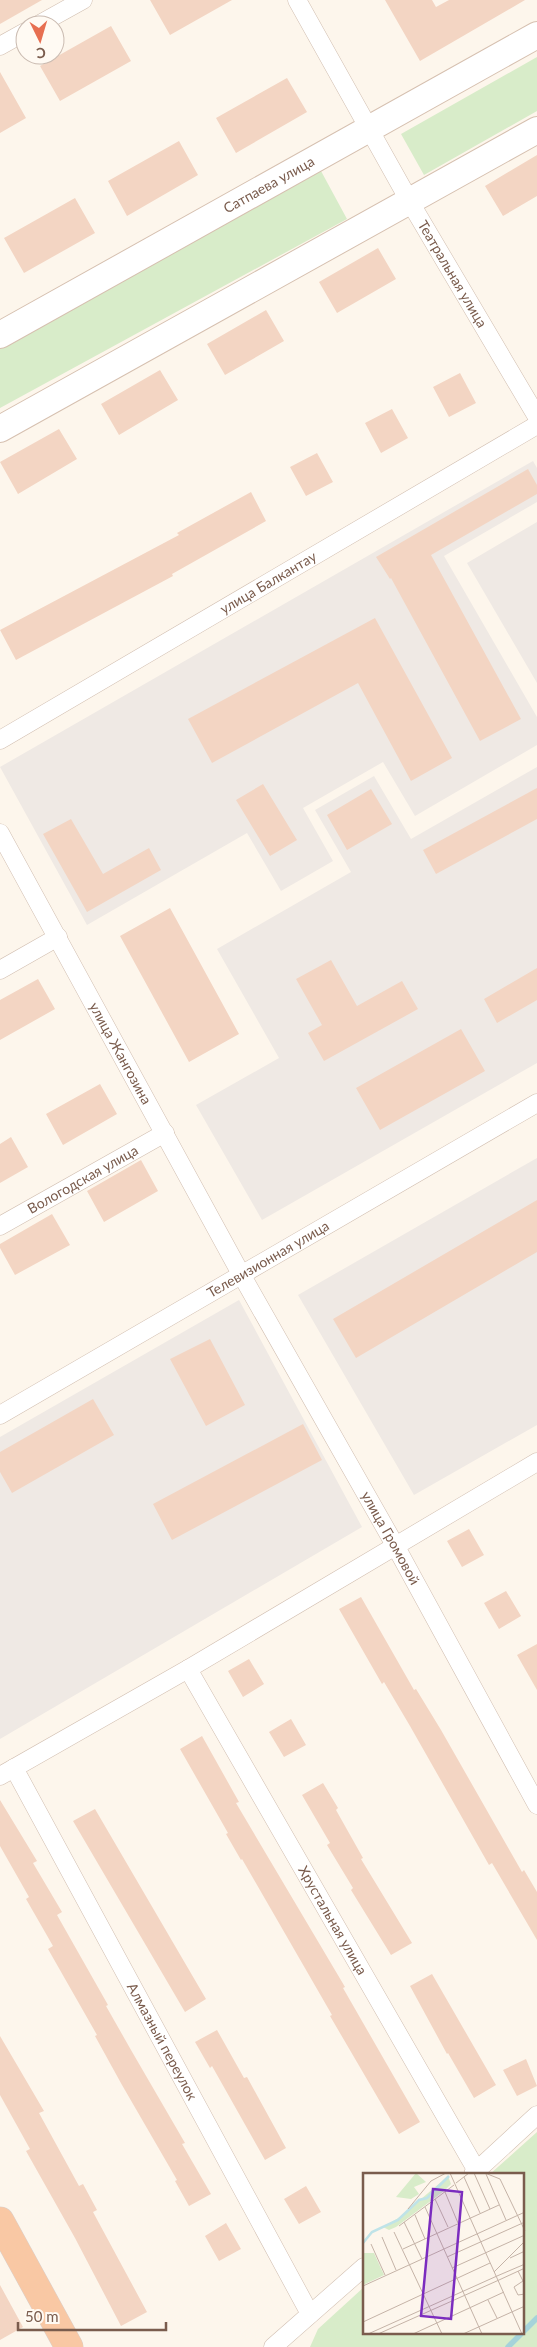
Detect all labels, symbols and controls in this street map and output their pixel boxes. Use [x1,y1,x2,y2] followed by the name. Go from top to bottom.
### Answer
[15,15,65,65] north arrow
[35,45,47,62] text: С
[220,152,317,216] street label: Сатпаева улица
[415,217,491,330] street label: Театральная улица
[217,547,320,617] street label: улица Балкантау
[86,999,156,1107] street label: улица Жангозина
[24,1141,141,1217] street label: Вологодская улица
[204,1217,332,1301] street label: Телевизионная улица
[358,1488,424,1587] street label: улица Громовой
[295,1863,371,1978] street label: Хрустальная улица
[124,1980,202,2103] street label: Алмазный переулок
[363,2173,524,2334] inset map
[18,2300,165,2332] scale bar
[25,2307,59,2325] text: 50 m

